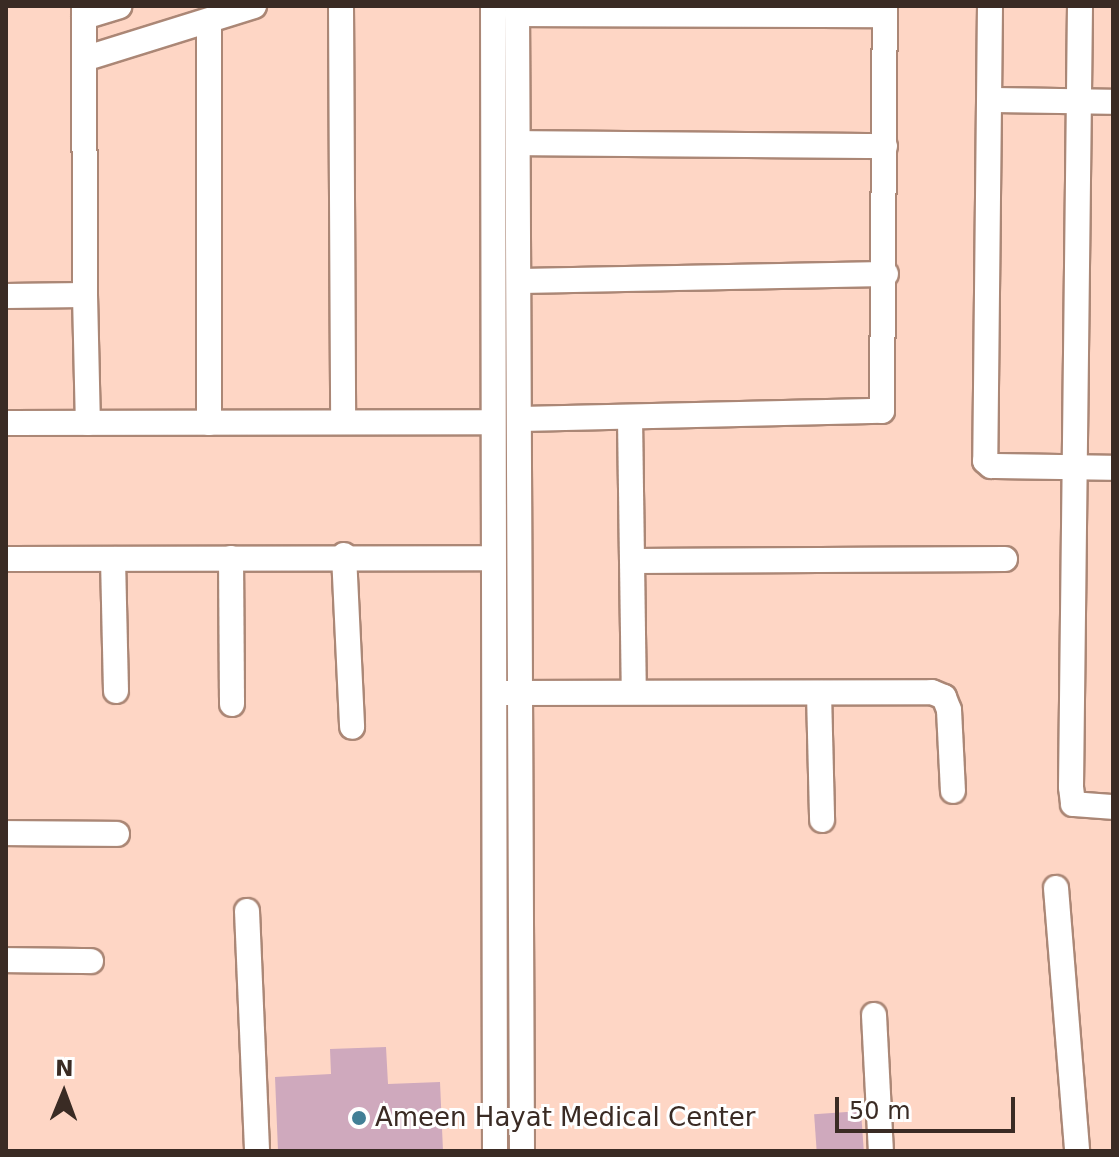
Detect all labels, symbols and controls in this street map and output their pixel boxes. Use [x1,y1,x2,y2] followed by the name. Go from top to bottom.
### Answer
[24,1053,104,1133] north arrow
[55,1056,74,1081] text: N
[839,1081,1019,1131] scale bar
[849,1097,911,1125] text: 50 m
[375,1102,755,1134] place label: Ameen Hayat Medical Center
[350,1109,368,1127] marker: Ameen Hayat Medical Center

